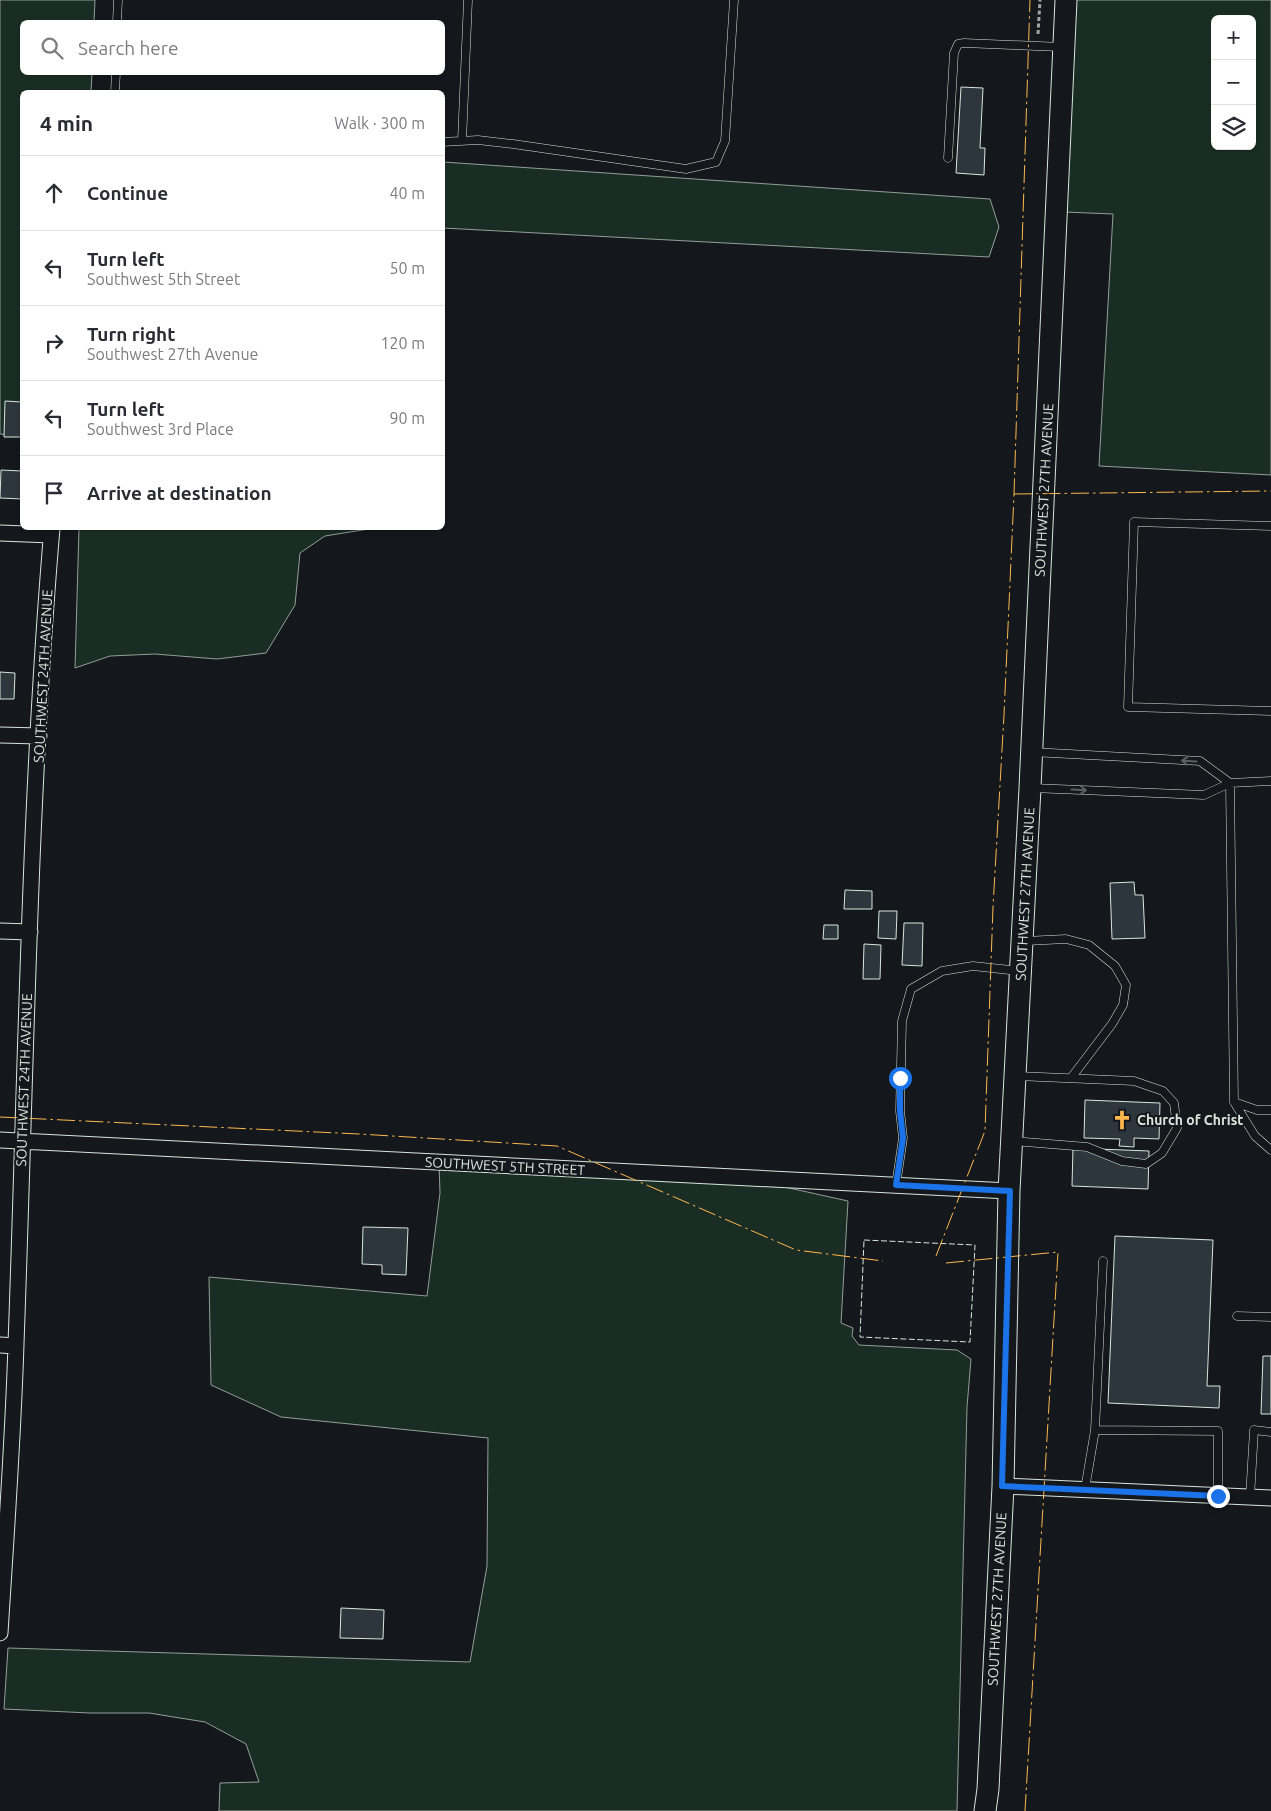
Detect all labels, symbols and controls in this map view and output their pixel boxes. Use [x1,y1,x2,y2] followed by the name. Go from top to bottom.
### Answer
[1211,15,1256,150] map controls
[1211,15,1256,60] button: +
[20,20,445,75] search box
[38,34,66,62] icon: search
[78,37,178,59] text: Search here
[1211,60,1256,105] button: −
[1211,105,1256,150] button: layers
[40,111,93,135] text: 4 min
[334,114,425,132] text: Walk · 300 m
[40,179,68,207] icon: ahead
[87,182,168,204] text: Continue
[389,184,425,202] text: 40 m
[87,248,165,270] text: Turn left
[40,254,68,282] icon: left
[389,259,425,277] text: 50 m
[87,270,240,288] text: Southwest 5th Street
[87,323,175,345] text: Turn right
[40,329,68,357] icon: right
[380,334,425,352] text: 120 m
[87,345,258,363] text: Southwest 27th Avenue
[87,398,165,420] text: Turn left
[1031,403,1057,577] street label: SOUTHWEST 27TH AVENUE
[40,404,68,432] icon: left
[389,409,425,427] text: 90 m
[87,420,234,438] text: Southwest 3rd Place
[40,479,68,507] icon: arrive
[87,482,272,504] text: Arrive at destination
[30,589,56,763] street label: SOUTHWEST 24TH AVENUE
[1181,756,1197,765] one-way arrow
[1070,785,1087,795] one-way arrow
[1012,807,1038,981] street label: SOUTHWEST 27TH AVENUE
[13,993,35,1167] street label: SOUTHWEST 24TH AVENUE
[889,1067,912,1090] route start
[1111,1109,1133,1131] church icon: Church of Christ
[1137,1112,1243,1128] place label: Church of Christ
[425,1154,586,1178] street label: SOUTHWEST 5TH STREET
[1207,1485,1230,1508] route end
[984,1512,1010,1686] street label: SOUTHWEST 27TH AVENUE

